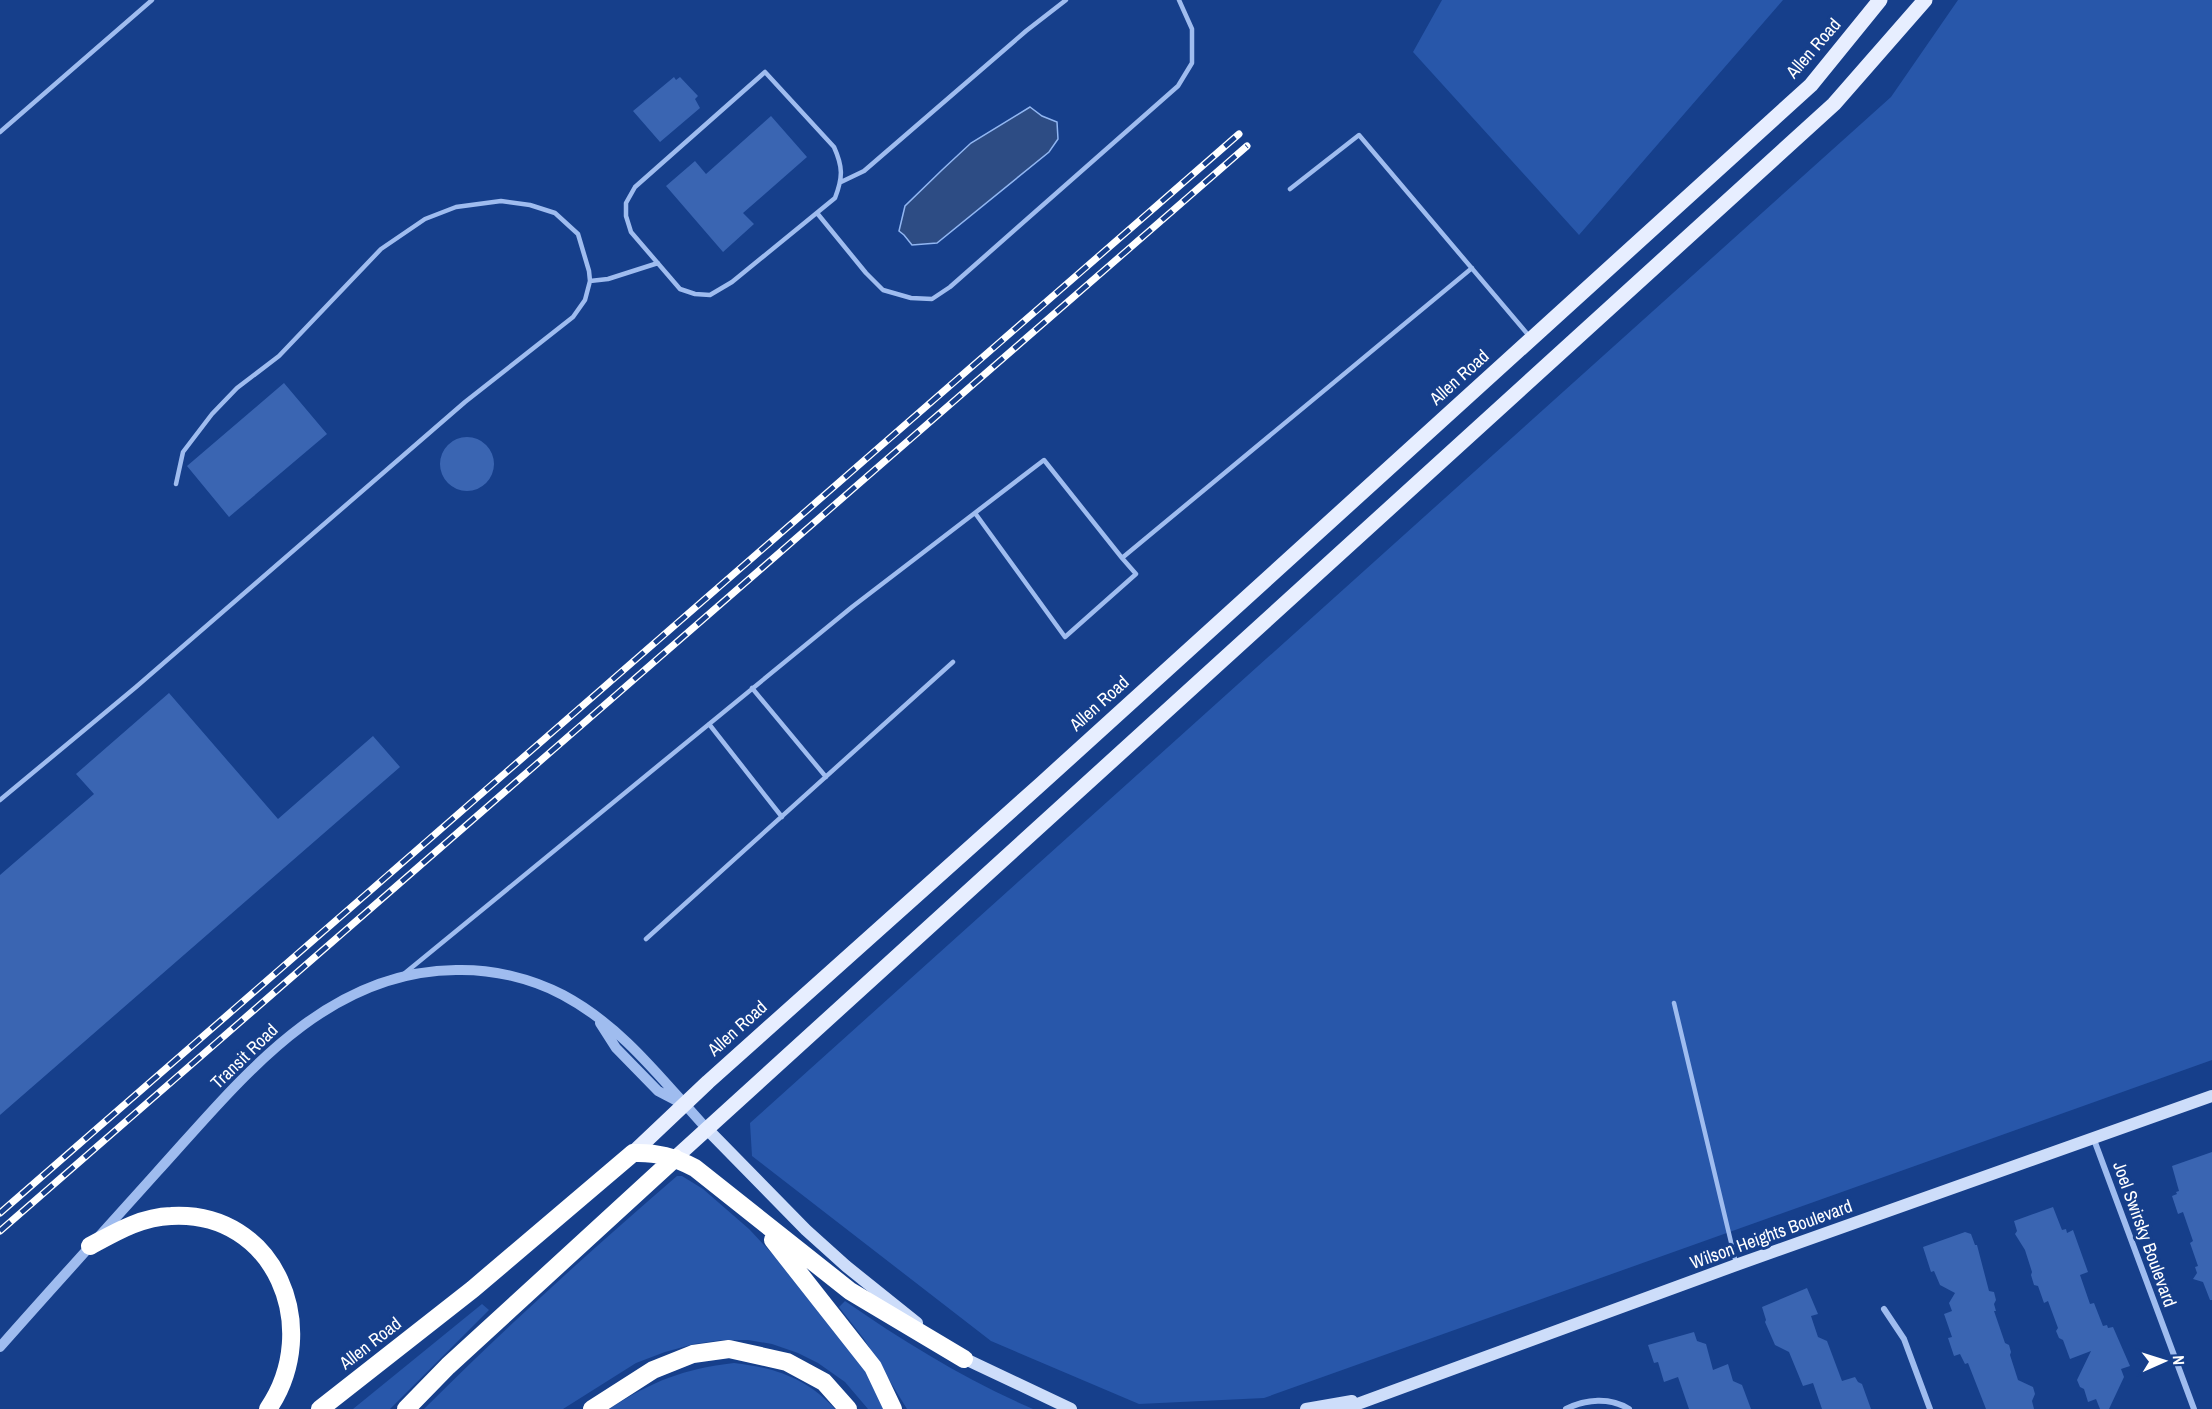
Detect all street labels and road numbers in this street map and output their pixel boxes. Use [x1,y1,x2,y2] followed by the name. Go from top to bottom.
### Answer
[1779,13,1846,84] street label: Allen Road
[1423,344,1494,411] street label: Allen Road
[1063,670,1134,737] street label: Allen Road
[701,995,772,1062] street label: Allen Road
[205,1018,283,1094] street label: Transit Road
[2107,1158,2183,1310] street label: Joel Swirsky Boulevard
[1687,1193,1855,1275] street label: Wilson Heights Boulevard
[333,1311,406,1376] street label: Allen Road

